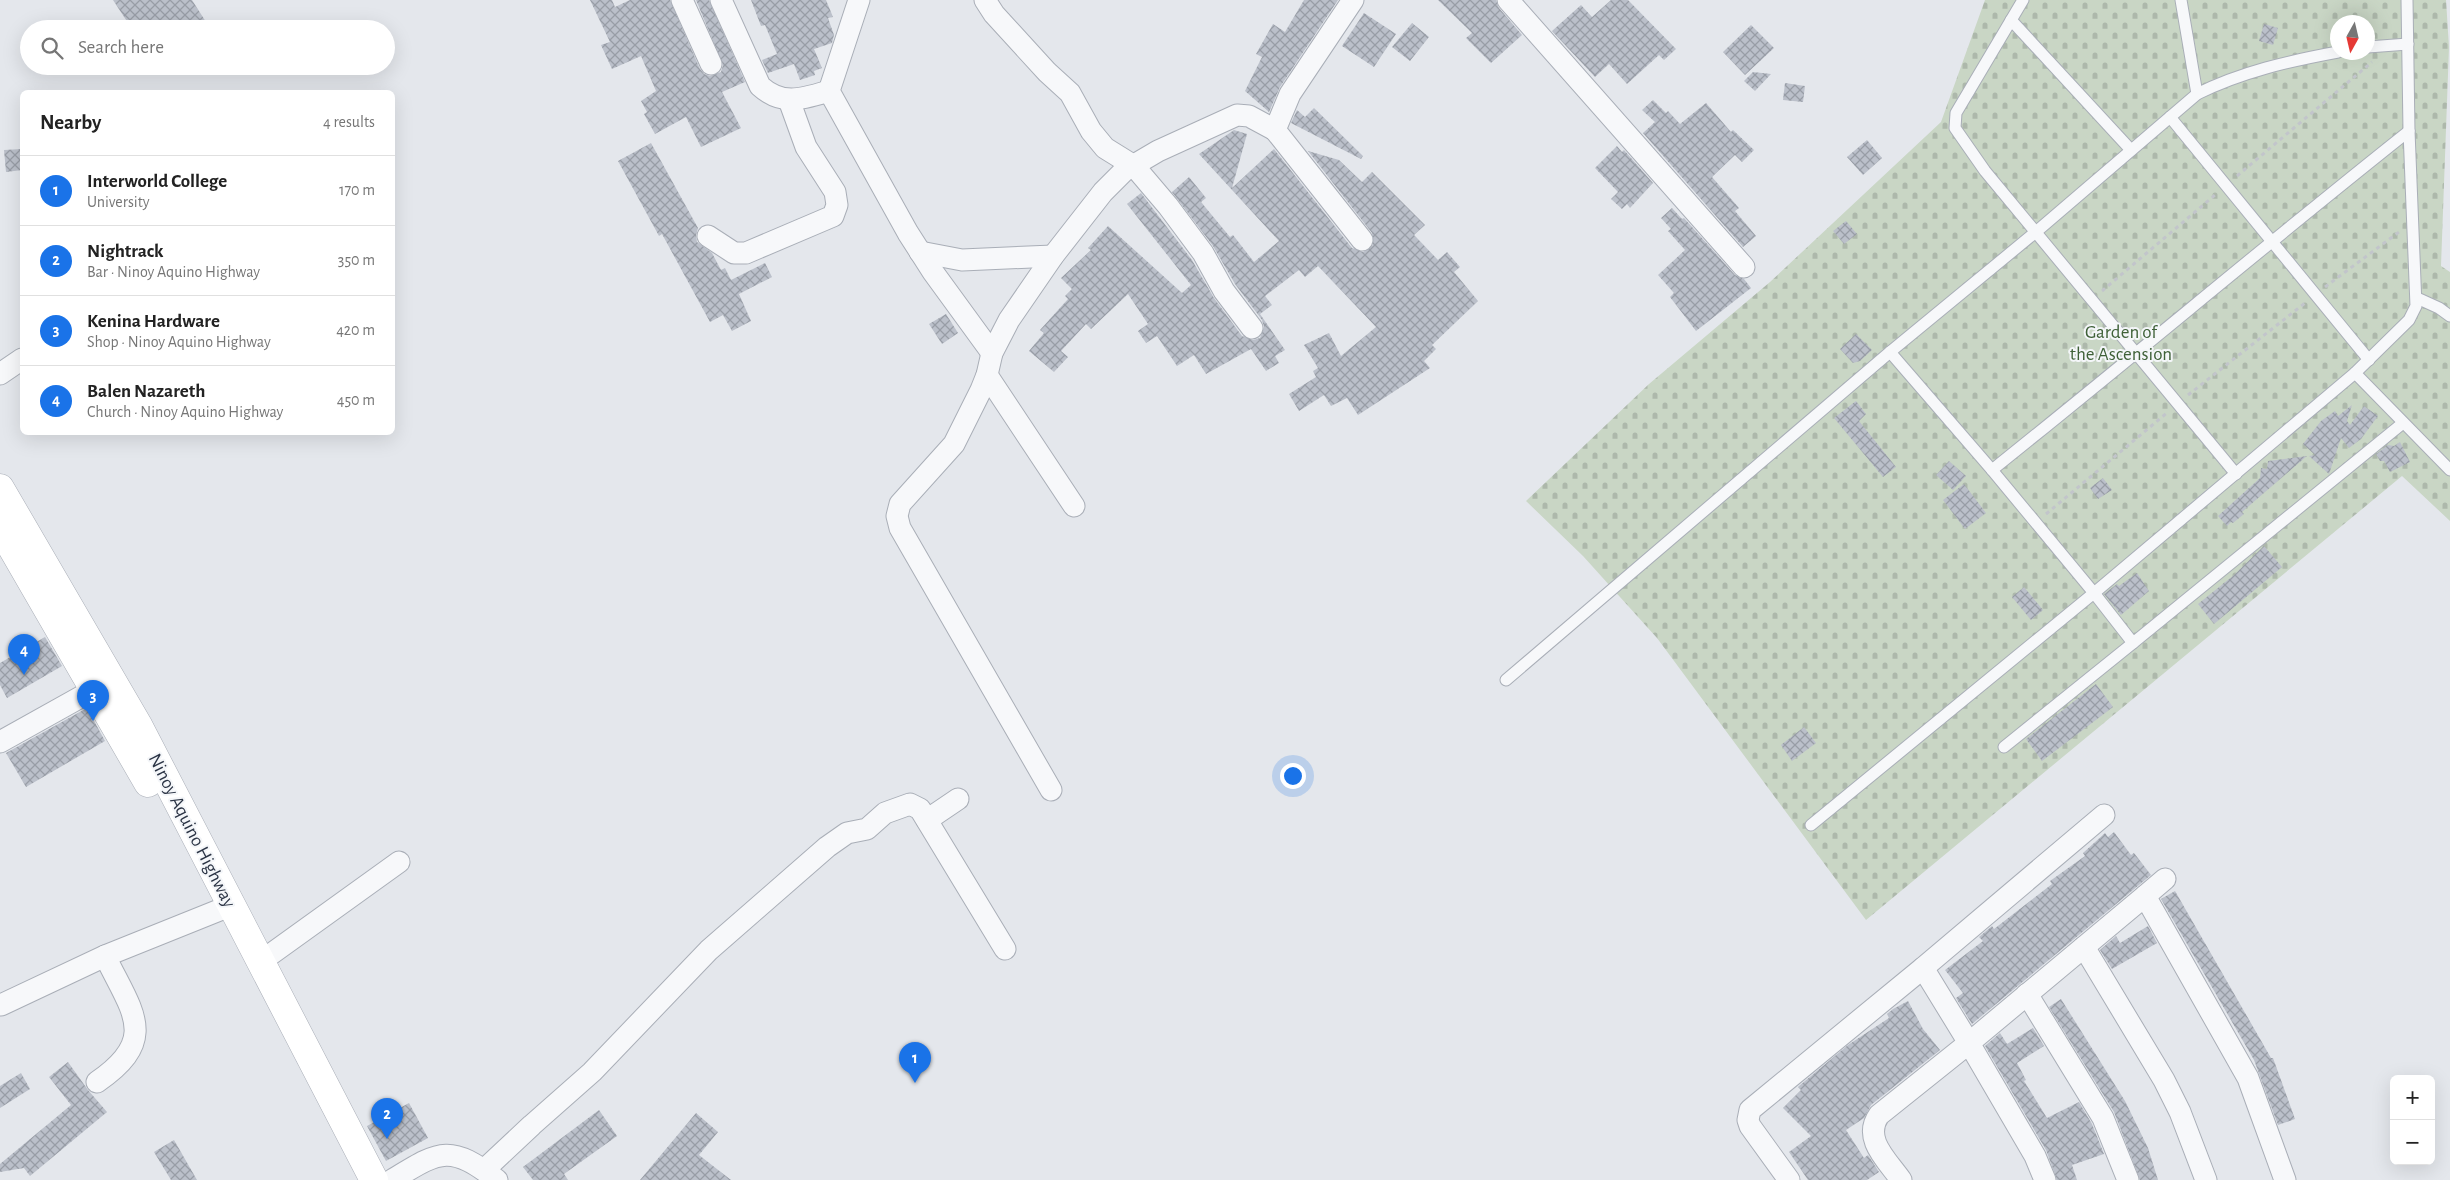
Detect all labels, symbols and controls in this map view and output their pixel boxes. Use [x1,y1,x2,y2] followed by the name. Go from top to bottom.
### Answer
[2330,15,2375,60] north arrow
[20,20,395,75] search box
[38,34,66,62] icon: search
[78,38,164,57] text: Search here
[40,112,101,133] text: Nearby
[323,114,375,130] text: 4 results
[87,172,227,191] text: Interworld College
[53,182,59,198] text: 1
[339,182,375,198] text: 170 m
[87,194,150,210] text: University
[87,242,163,261] text: Nightrack
[52,252,60,268] text: 2
[338,252,375,268] text: 350 m
[87,264,260,280] text: Bar · Ninoy Aquino Highway
[87,312,220,331] text: Kenina Hardware
[53,322,59,338] text: 3
[336,322,375,338] text: 420 m
[2070,323,2172,364] park label: Garden of the Ascension
[87,334,271,350] text: Shop · Ninoy Aquino Highway
[87,382,205,401] text: Balen Nazareth
[52,392,60,408] text: 4
[337,392,375,408] text: 450 m
[87,404,283,420] text: Church · Ninoy Aquino Highway
[8,634,40,675] pin: 4
[77,680,109,721] pin: 3
[145,751,239,911] street label: Ninoy Aquino Highway
[1280,763,1306,789] your location
[899,1042,931,1083] pin: 1
[2390,1075,2435,1165] map controls
[2390,1075,2435,1120] button: +
[371,1098,403,1139] pin: 2
[2390,1120,2435,1165] button: −

